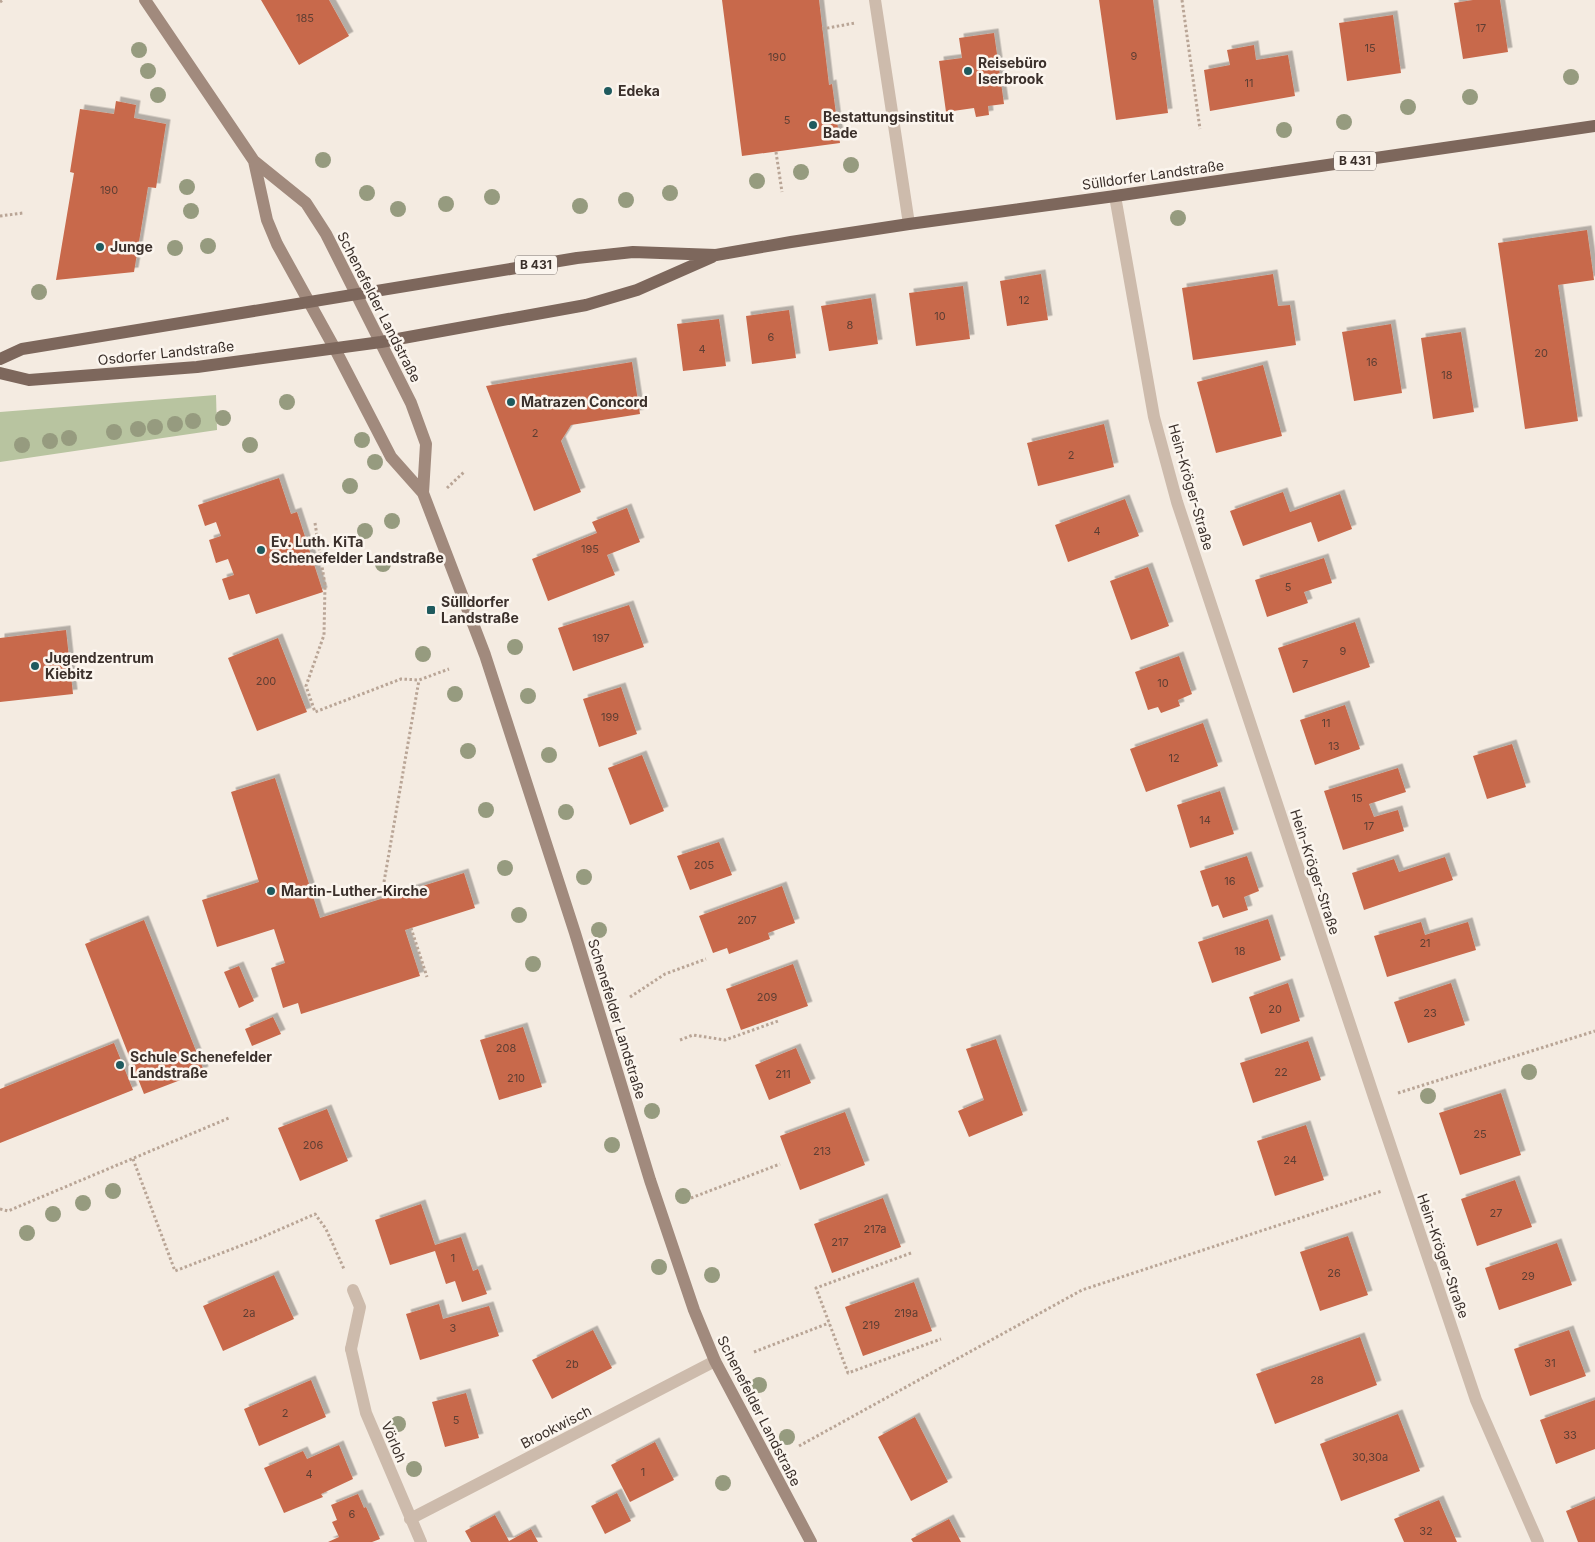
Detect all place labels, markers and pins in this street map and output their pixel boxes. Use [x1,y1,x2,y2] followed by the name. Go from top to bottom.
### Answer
[978,54,1047,87] place label: Reisebüro Iserbrook
[962,65,974,77] marker: Reisebüro Iserbrook
[618,82,660,99] place label: Edeka
[602,85,614,97] marker: Edeka
[823,108,954,141] place label: Bestattungsinstitut Bade
[807,119,819,131] marker: Bestattungsinstitut Bade
[110,238,153,255] place label: Junge
[94,241,106,253] marker: Junge
[521,393,648,410] place label: Matrazen Concord
[505,396,517,408] marker: Matrazen Concord
[271,533,444,566] place label: Ev. Luth. KiTa Schenefelder Landstraße
[255,544,267,556] marker: Ev. Luth. KiTa Schenefelder Landstraße
[441,593,519,626] place label: Sülldorfer Landstraße
[425,604,437,616] marker: Sülldorfer Landstraße
[45,649,154,682] place label: Jugendzentrum Kiebitz
[29,660,41,672] marker: Jugendzentrum Kiebitz
[281,882,428,899] place label: Martin-Luther-Kirche
[265,885,277,897] marker: Martin-Luther-Kirche
[130,1048,272,1081] place label: Schule Schenefelder Landstraße
[114,1059,126,1071] marker: Schule Schenefelder Landstraße

